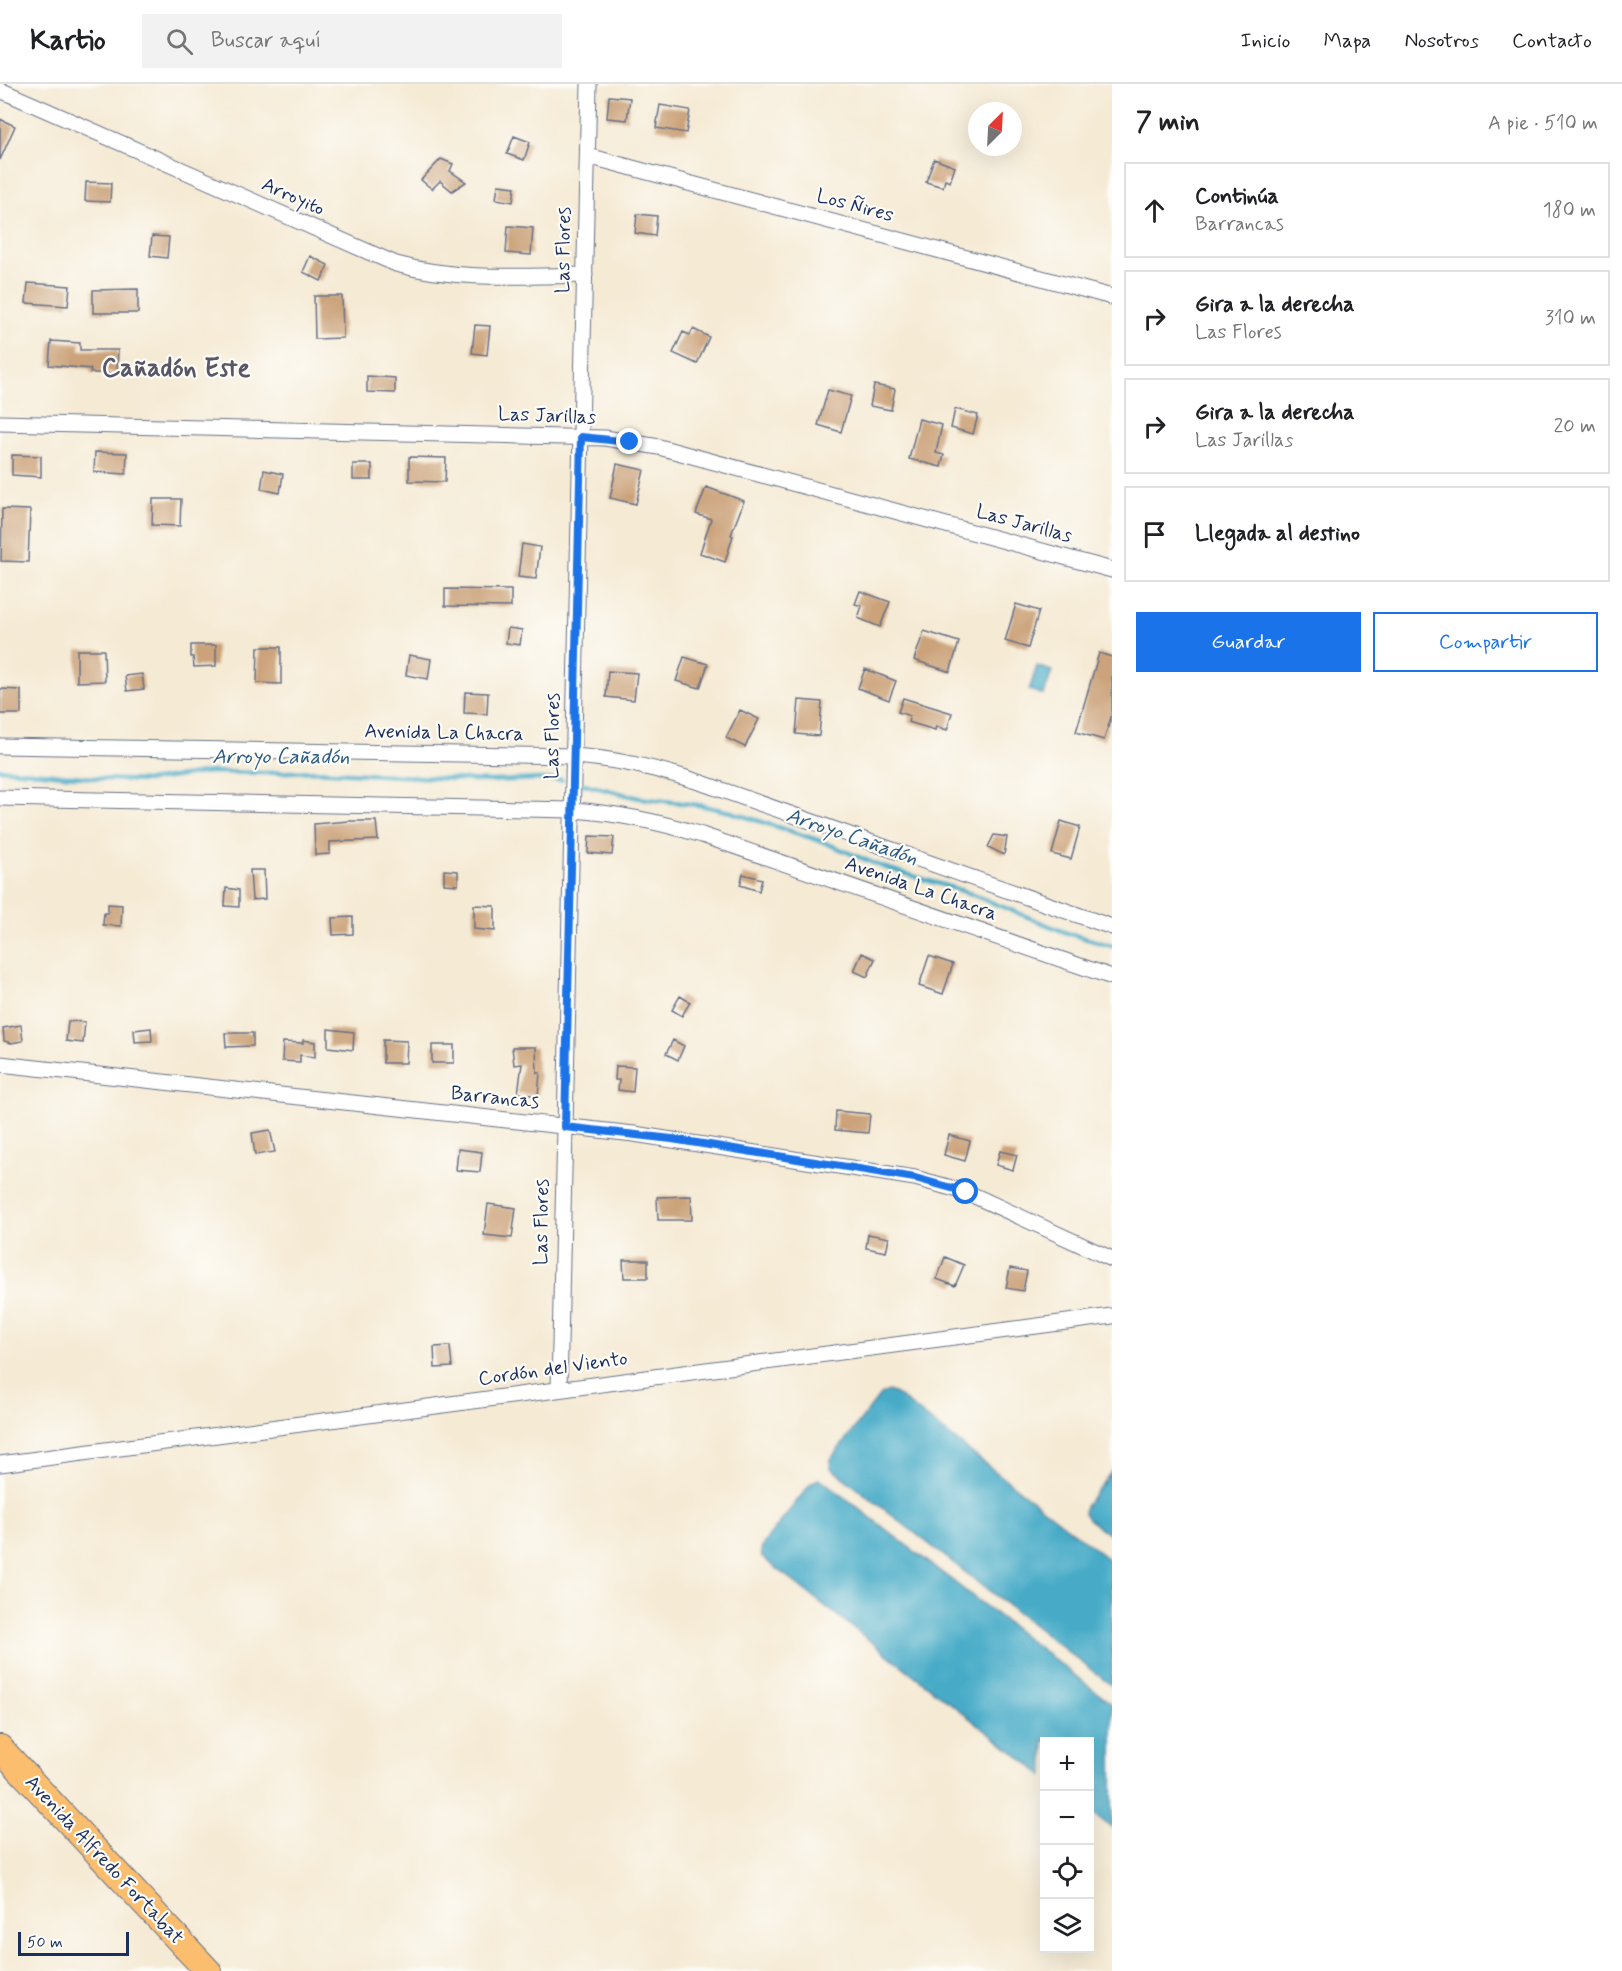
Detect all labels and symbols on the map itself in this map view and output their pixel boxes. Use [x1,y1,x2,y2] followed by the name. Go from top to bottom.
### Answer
[968,102,1022,156] north arrow
[257,171,329,223] street label: Arroyito
[813,183,897,229] street label: Los Ñires
[550,206,578,294] street label: Las Flores
[102,352,250,386] district label: Cañadón Este
[497,401,597,431] street label: Las Jarillas
[616,428,642,454] route end
[973,498,1075,550] street label: Las Jarillas
[539,692,567,780] street label: Las Flores
[364,718,524,748] street label: Avenida La Chacra
[212,743,350,771] water label: Arroyo Cañadón
[782,801,922,873] water label: Arroyo Cañadón
[841,850,1001,928] street label: Avenida La Chacra
[449,1080,541,1116] street label: Barrancas
[528,1178,556,1266] street label: Las Flores
[952,1178,978,1204] route start
[477,1345,629,1393] street label: Cordón del Viento
[18,1769,190,1951] street label: Avenida Alfredo Fortabat
[18,1929,129,1956] scale bar

